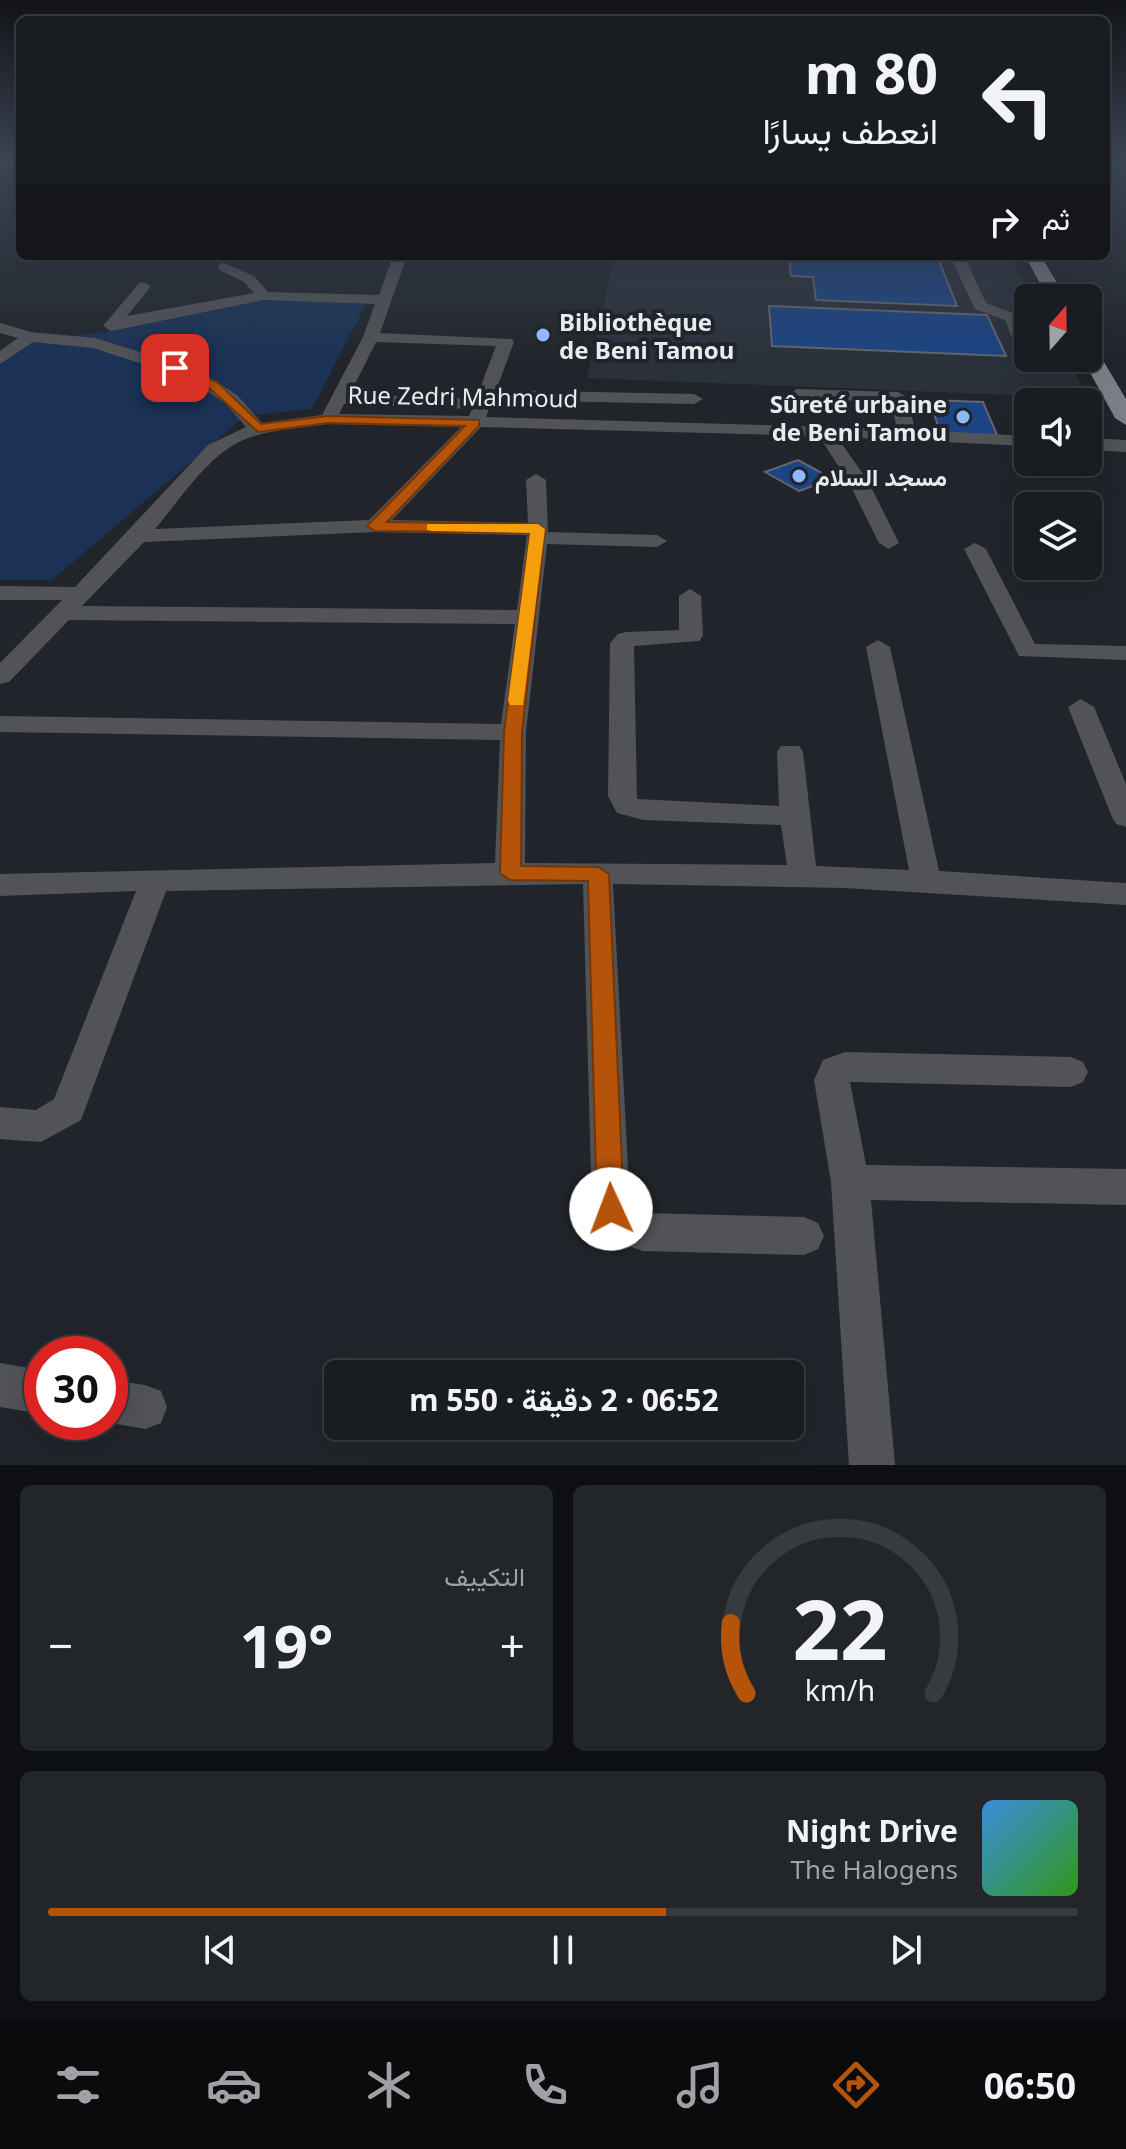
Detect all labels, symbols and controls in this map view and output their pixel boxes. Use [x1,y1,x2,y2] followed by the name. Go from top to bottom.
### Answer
[805,34,938,110] text: 80 m
[966,48,1070,152] icon: left
[762,106,938,155] text: انعطف يسارًا
[1042,198,1070,239] text: ثم
[982,200,1026,244] icon: right
[1014,284,1102,372] north arrow
[1014,284,1102,580] map controls
[559,305,734,366] place label: Bibliothèque de Beni Tamou
[534,326,552,344] marker: Bibliothèque de Beni Tamou
[141,334,209,402] pin
[153,346,197,390] icon: arrive
[347,377,579,415] street label: Rue Zedri Mahmoud
[770,387,947,448] place label: Sûreté urbaine de Beni Tamou
[1014,388,1102,476] button: sound
[954,408,972,426] marker: Sûreté urbaine de Beni Tamou
[815,460,947,494] place label: مسجد السلام
[790,467,808,485] marker: مسجد السلام
[1014,492,1102,580] button: layers
[569,1167,653,1251] position arrow
[24,1336,128,1440] speed limit sign: 30
[409,1379,719,1420] text: 06:52 · 2 دقيقة · 550 m
[444,1558,525,1594] text: التكييف
[792,1571,887,1684] text: 22
[239,1604,334,1686] text: 19°
[48,1615,73,1675] text: −
[500,1615,525,1675] text: +
[804,1670,875,1709] text: km/h
[786,1810,958,1851] text: Night Drive
[791,1851,958,1887] text: The Halogens
[198,1928,242,1972] icon: previous
[541,1928,585,1972] icon: pause
[884,1928,928,1972] icon: next
[50,2057,106,2113] icon: filters
[206,2057,262,2113] icon: car
[361,2057,417,2113] icon: climate
[517,2057,573,2113] icon: phone
[672,2057,728,2113] icon: music
[828,2057,884,2113] icon: directions
[984,2061,1076,2110] text: 06:50

